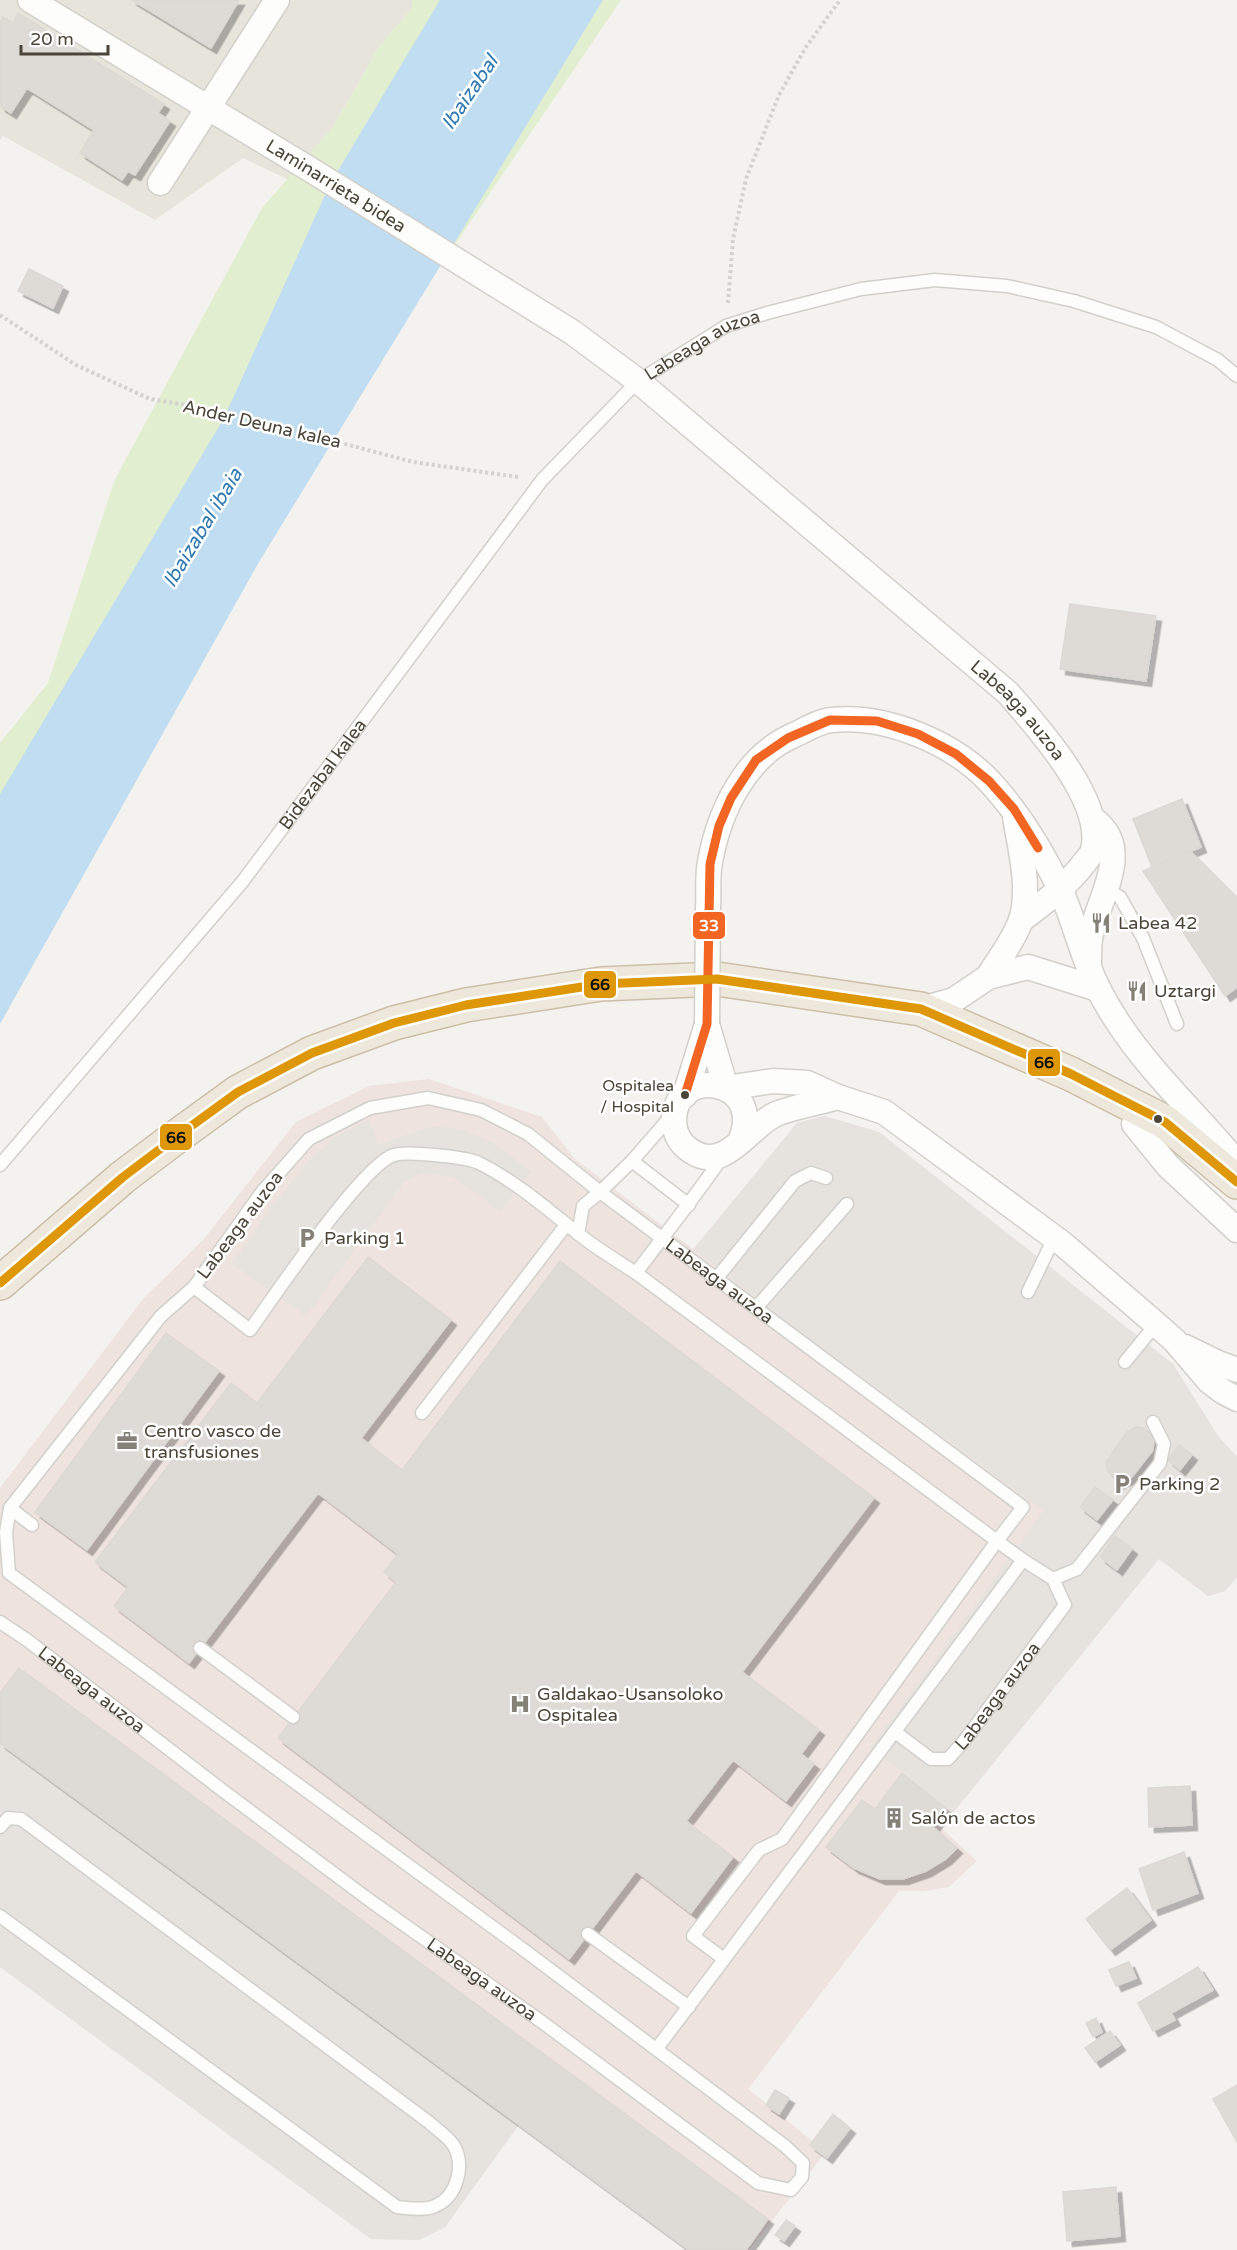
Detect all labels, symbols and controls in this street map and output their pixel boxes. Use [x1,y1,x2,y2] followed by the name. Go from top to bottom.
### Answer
[21,18,108,56] scale bar
[30,28,74,50] text: 20 m
[436,50,505,135] water label: Ibaizabal
[262,134,410,237] street label: Laminarrieta bidea
[640,305,763,385] street label: Labeaga auzoa
[181,395,343,453] street label: Ander Deuna kalea
[158,463,248,592] water label: Ibaizabal ibaia
[966,655,1070,765] street label: Labeaga auzoa
[274,714,371,834] street label: Bidezabal kalea
[692,911,726,940] line badge: 33
[1089,911,1113,935] restaurant icon: Labea 42
[1118,912,1197,934] place label: Labea 42
[699,916,719,936] text: 33
[583,970,617,999] line badge: 66
[590,975,610,995] text: 66
[1125,979,1149,1003] restaurant icon: Uztargi
[1154,980,1216,1002] place label: Uztargi
[1027,1048,1061,1077] line badge: 66
[1034,1053,1054,1073] text: 66
[600,1076,674,1117] place label: Ospitalea / Hospital
[679,1089,691,1101] marker: Ospitalea / Hospital
[1152,1113,1164,1125] unlabelled marker
[159,1123,193,1151] line badge: 66
[166,1128,186,1148] text: 66
[192,1167,288,1283] street label: Labeaga auzoa
[295,1226,319,1250] parking icon: Parking 1
[324,1227,405,1249] place label: Parking 1
[661,1234,778,1329] street label: Labeaga auzoa
[144,1420,281,1463] place label: Centro vasco de transfusiones
[115,1429,139,1453] office icon: Centro vasco de transfusiones
[1110,1472,1134,1496] parking icon: Parking 2
[1139,1473,1220,1495] place label: Parking 2
[950,1638,1045,1755] street label: Labeaga auzoa
[34,1642,150,1738] street label: Labeaga auzoa
[537,1683,723,1726] place label: Galdakao-Usansoloko Ospitalea
[508,1692,532,1716] hospital icon: Galdakao-Usansoloko Ospitalea
[882,1806,906,1830] building icon: Salón de actos
[911,1807,1036,1829] place label: Salón de actos
[423,1933,541,2026] street label: Labeaga auzoa

